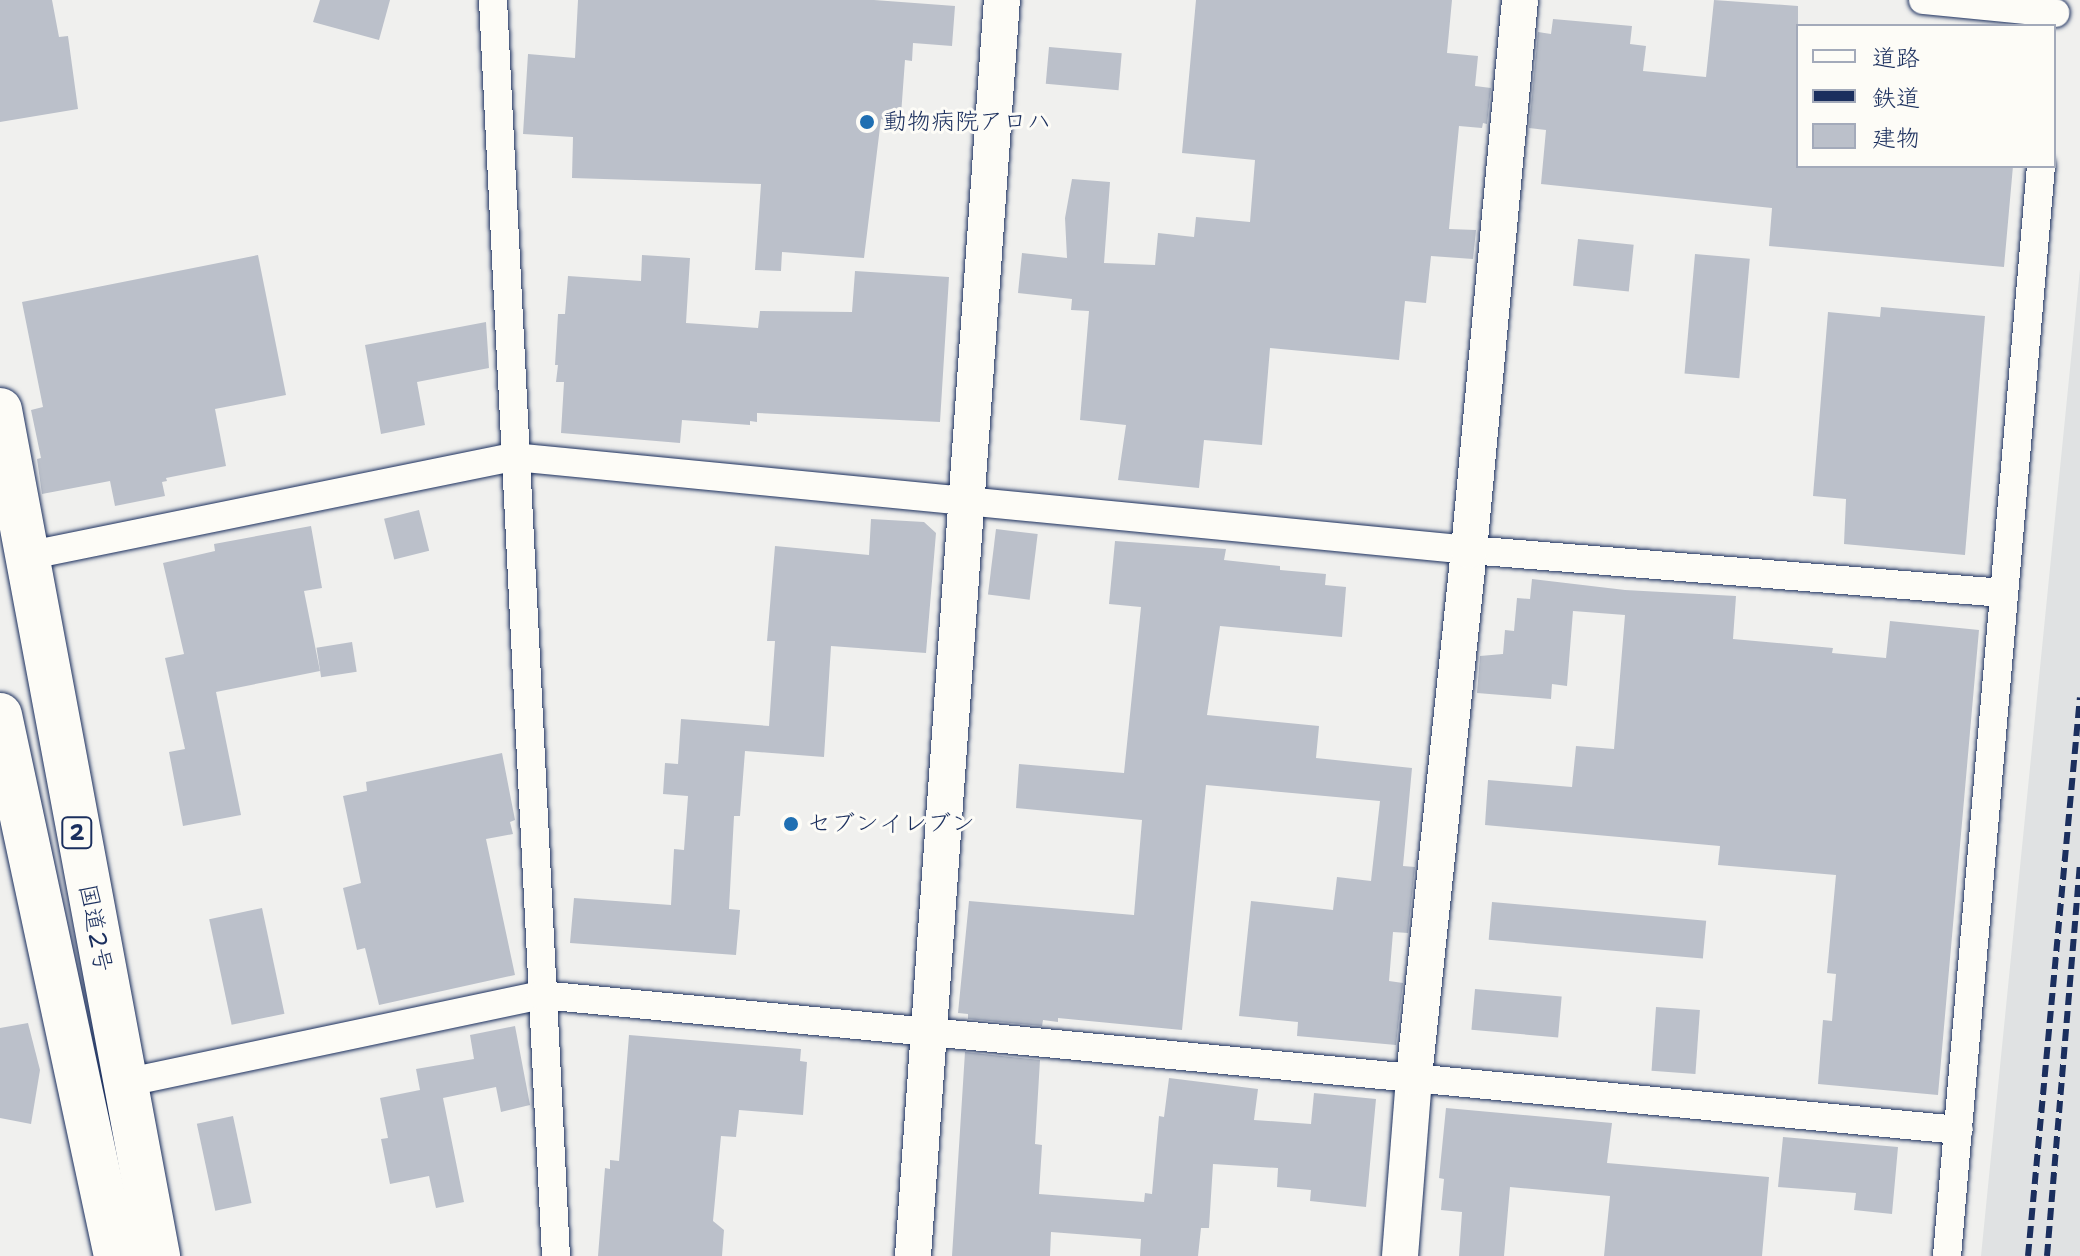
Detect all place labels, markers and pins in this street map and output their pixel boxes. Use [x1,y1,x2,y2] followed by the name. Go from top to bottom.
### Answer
[883,108,1051,136] place label: 動物病院アロハ
[858,113,876,131] marker: 動物病院アロハ
[807,810,975,838] place label: セブンイレブン
[782,815,800,833] marker: セブンイレブン

